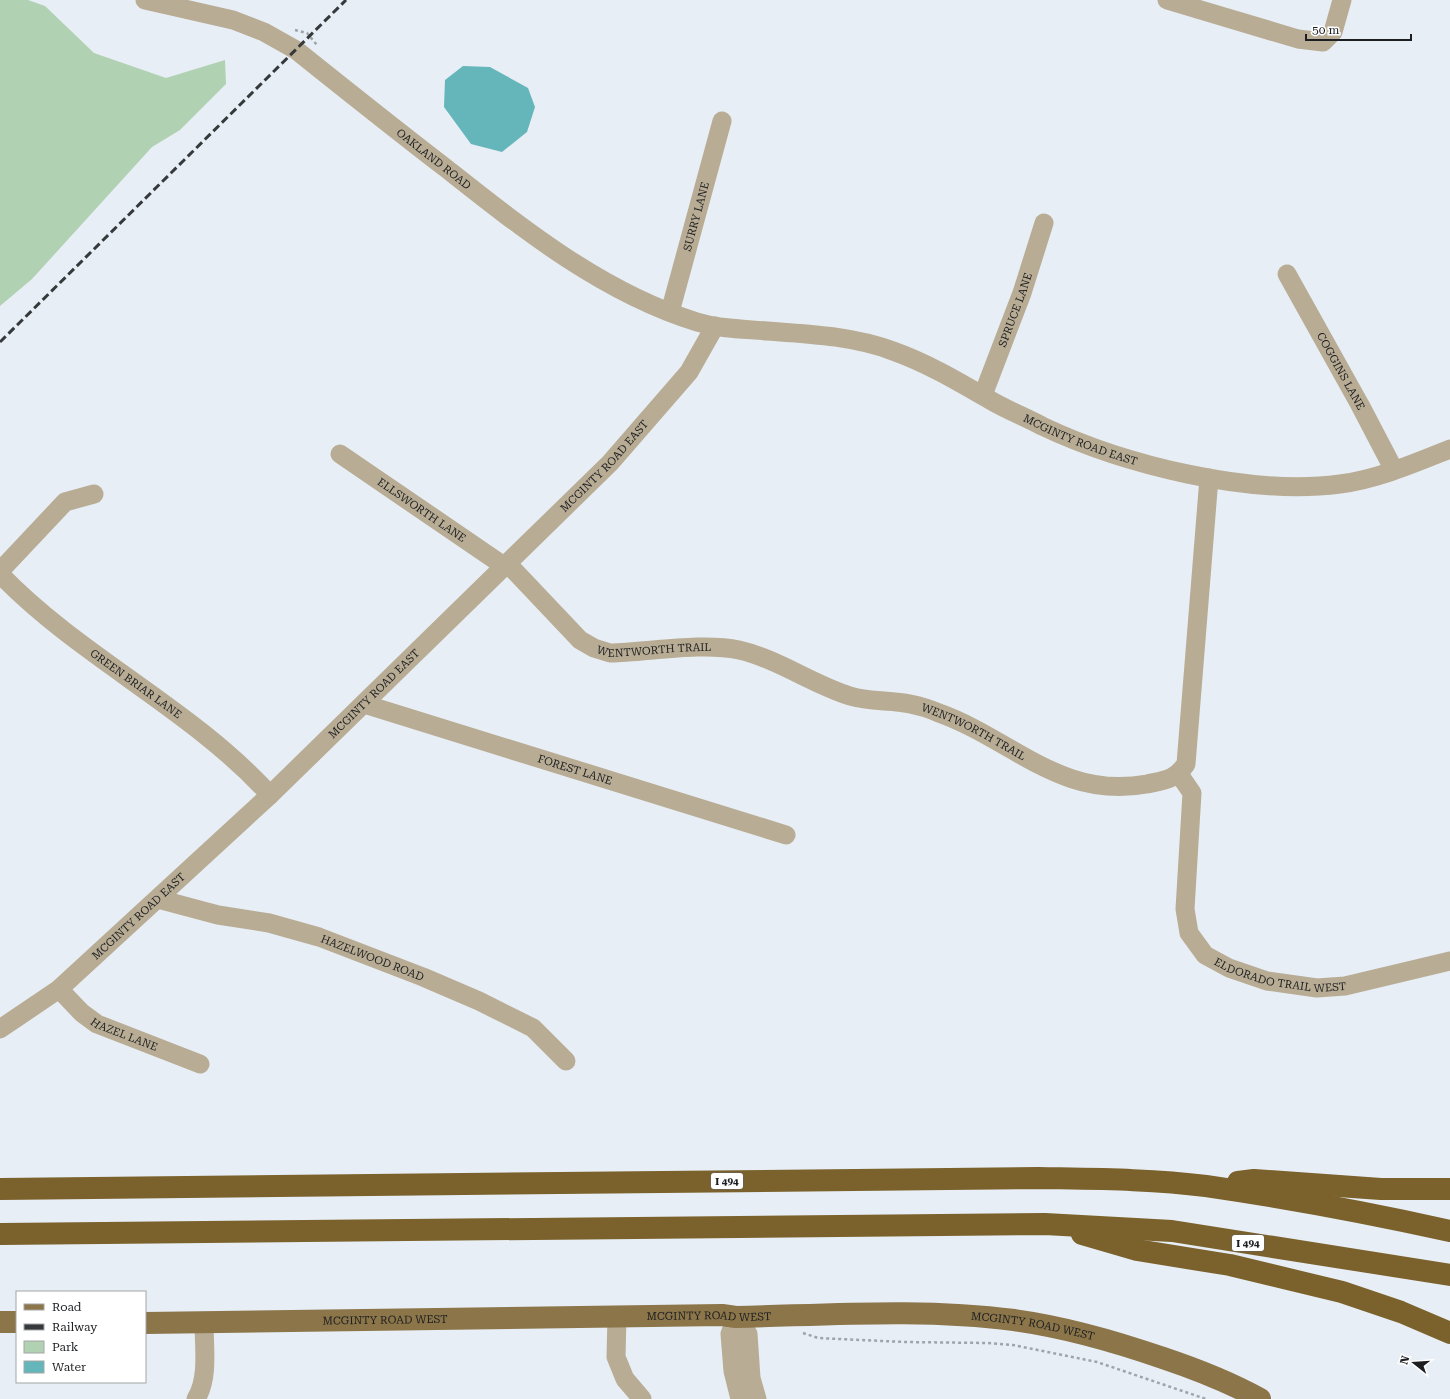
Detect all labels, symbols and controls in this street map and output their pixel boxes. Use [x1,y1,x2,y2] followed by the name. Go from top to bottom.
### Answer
[1306,16,1411,42] scale bar
[1312,23,1339,37] text: 50 m
[394,126,474,192] street label: OAKLAND ROAD
[680,180,712,253] street label: SURRY LANE
[995,271,1034,349] street label: SPRUCE LANE
[1314,330,1368,412] street label: COGGINS LANE
[1021,411,1139,468] street label: MCGINTY ROAD EAST
[558,417,651,514] street label: MCGINTY ROAD EAST
[375,475,469,545] street label: ELLSWORTH LANE
[595,640,711,660] street label: WENTWORTH TRAIL
[88,646,184,721] street label: GREEN BRIAR LANE
[326,646,422,741] street label: MCGINTY ROAD EAST
[920,701,1028,763] street label: WENTWORTH TRAIL
[536,752,614,787] street label: FOREST LANE
[89,870,188,962] street label: MCGINTY ROAD EAST
[319,932,426,983] street label: HAZELWOOD ROAD
[1212,955,1346,995] street label: ELDORADO TRAIL WEST
[88,1015,160,1053] street label: HAZEL LANE
[711,1173,743,1189] road number: I 494
[1232,1235,1264,1251] road number: I 494
[16,1291,146,1383] legend
[52,1300,82,1314] text: Road
[646,1308,771,1323] street label: MCGINTY ROAD WEST
[971,1309,1096,1343] street label: MCGINTY ROAD WEST
[322,1312,448,1327] street label: MCGINTY ROAD WEST
[52,1320,98,1334] text: Railway
[52,1340,79,1354] text: Park
[1394,1343,1434,1383] north arrow
[1397,1354,1413,1366] text: N
[52,1360,86,1374] text: Water

